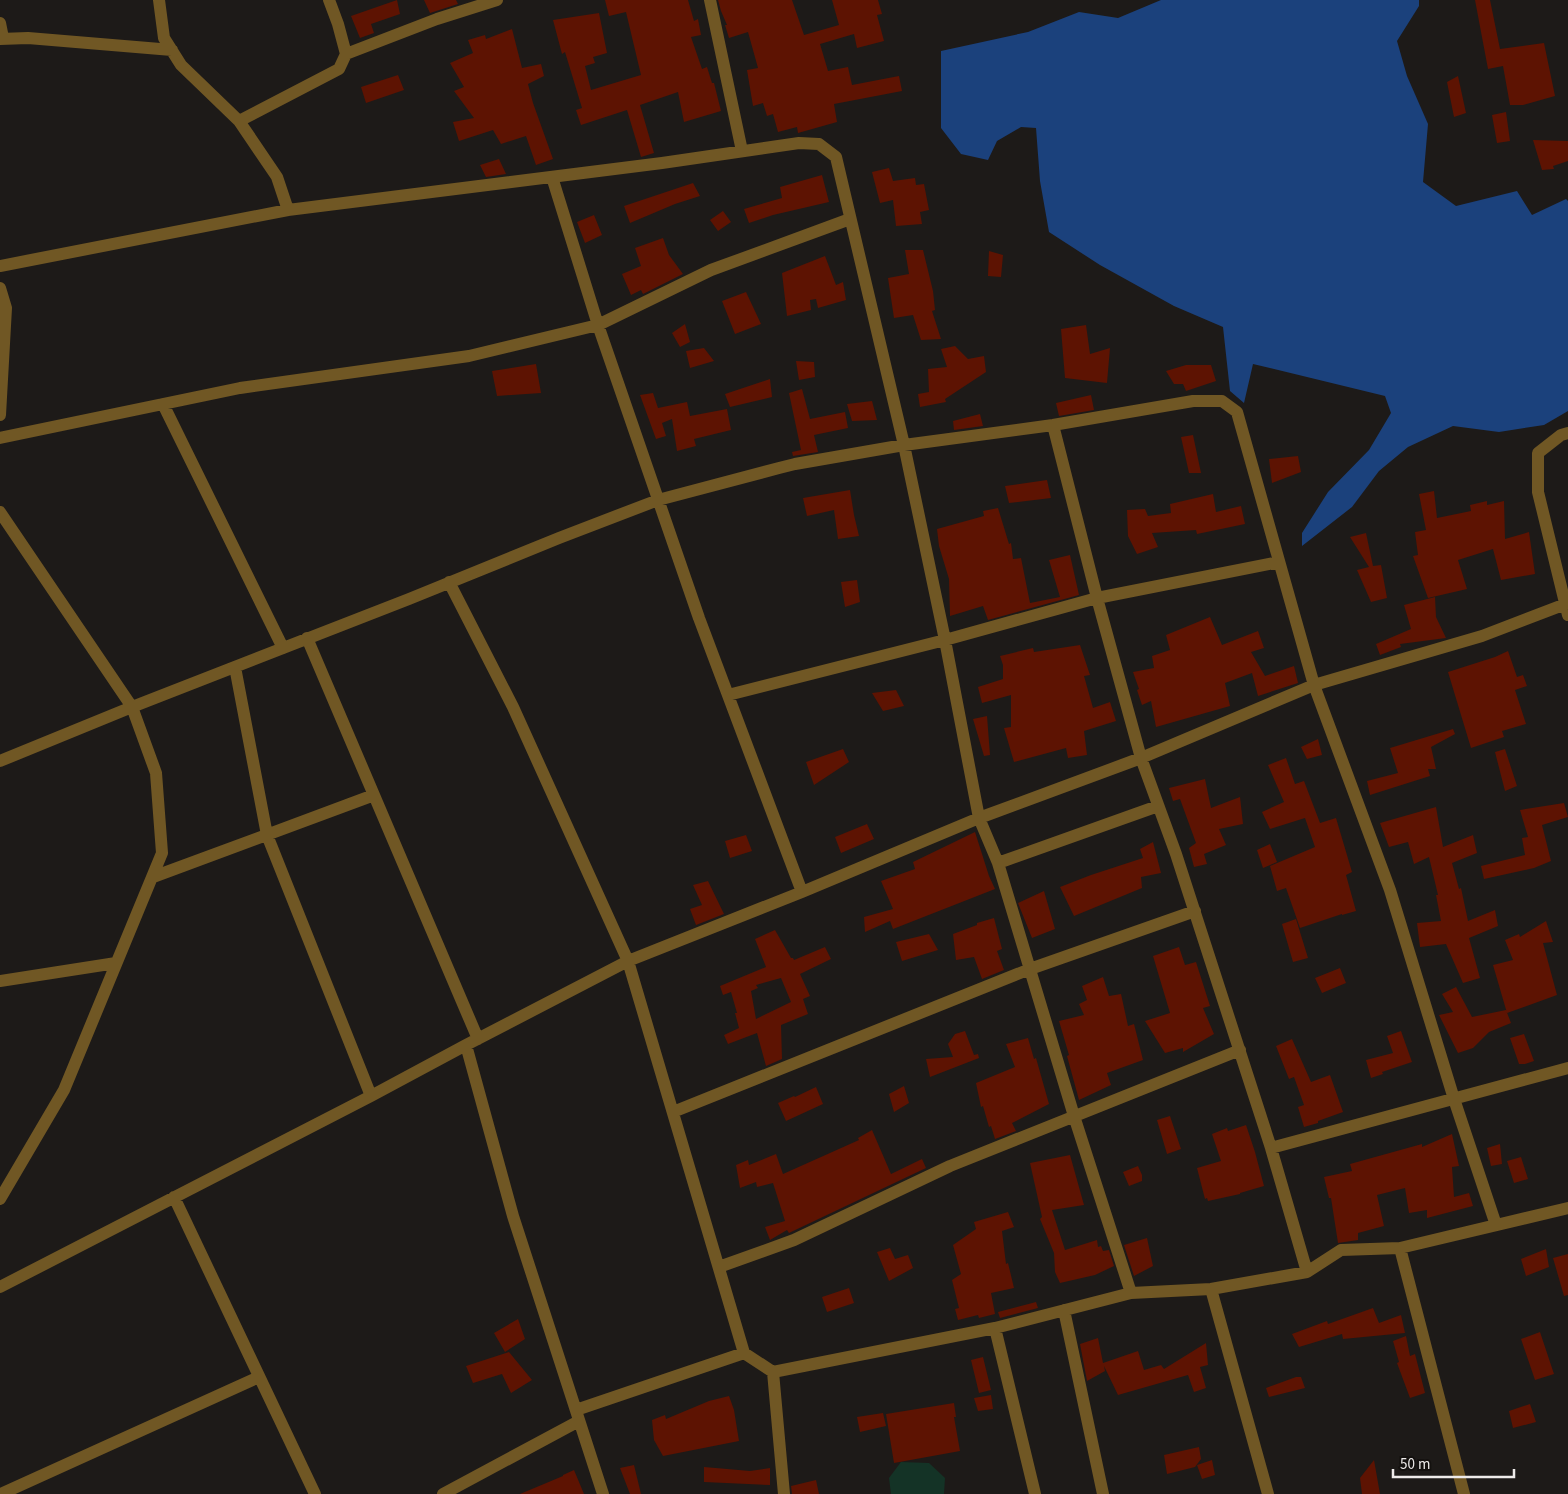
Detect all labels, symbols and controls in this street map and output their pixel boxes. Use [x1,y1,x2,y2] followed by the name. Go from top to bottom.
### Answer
[1393,1446,1514,1478] scale bar
[1400,1454,1430,1475] text: 50 m

